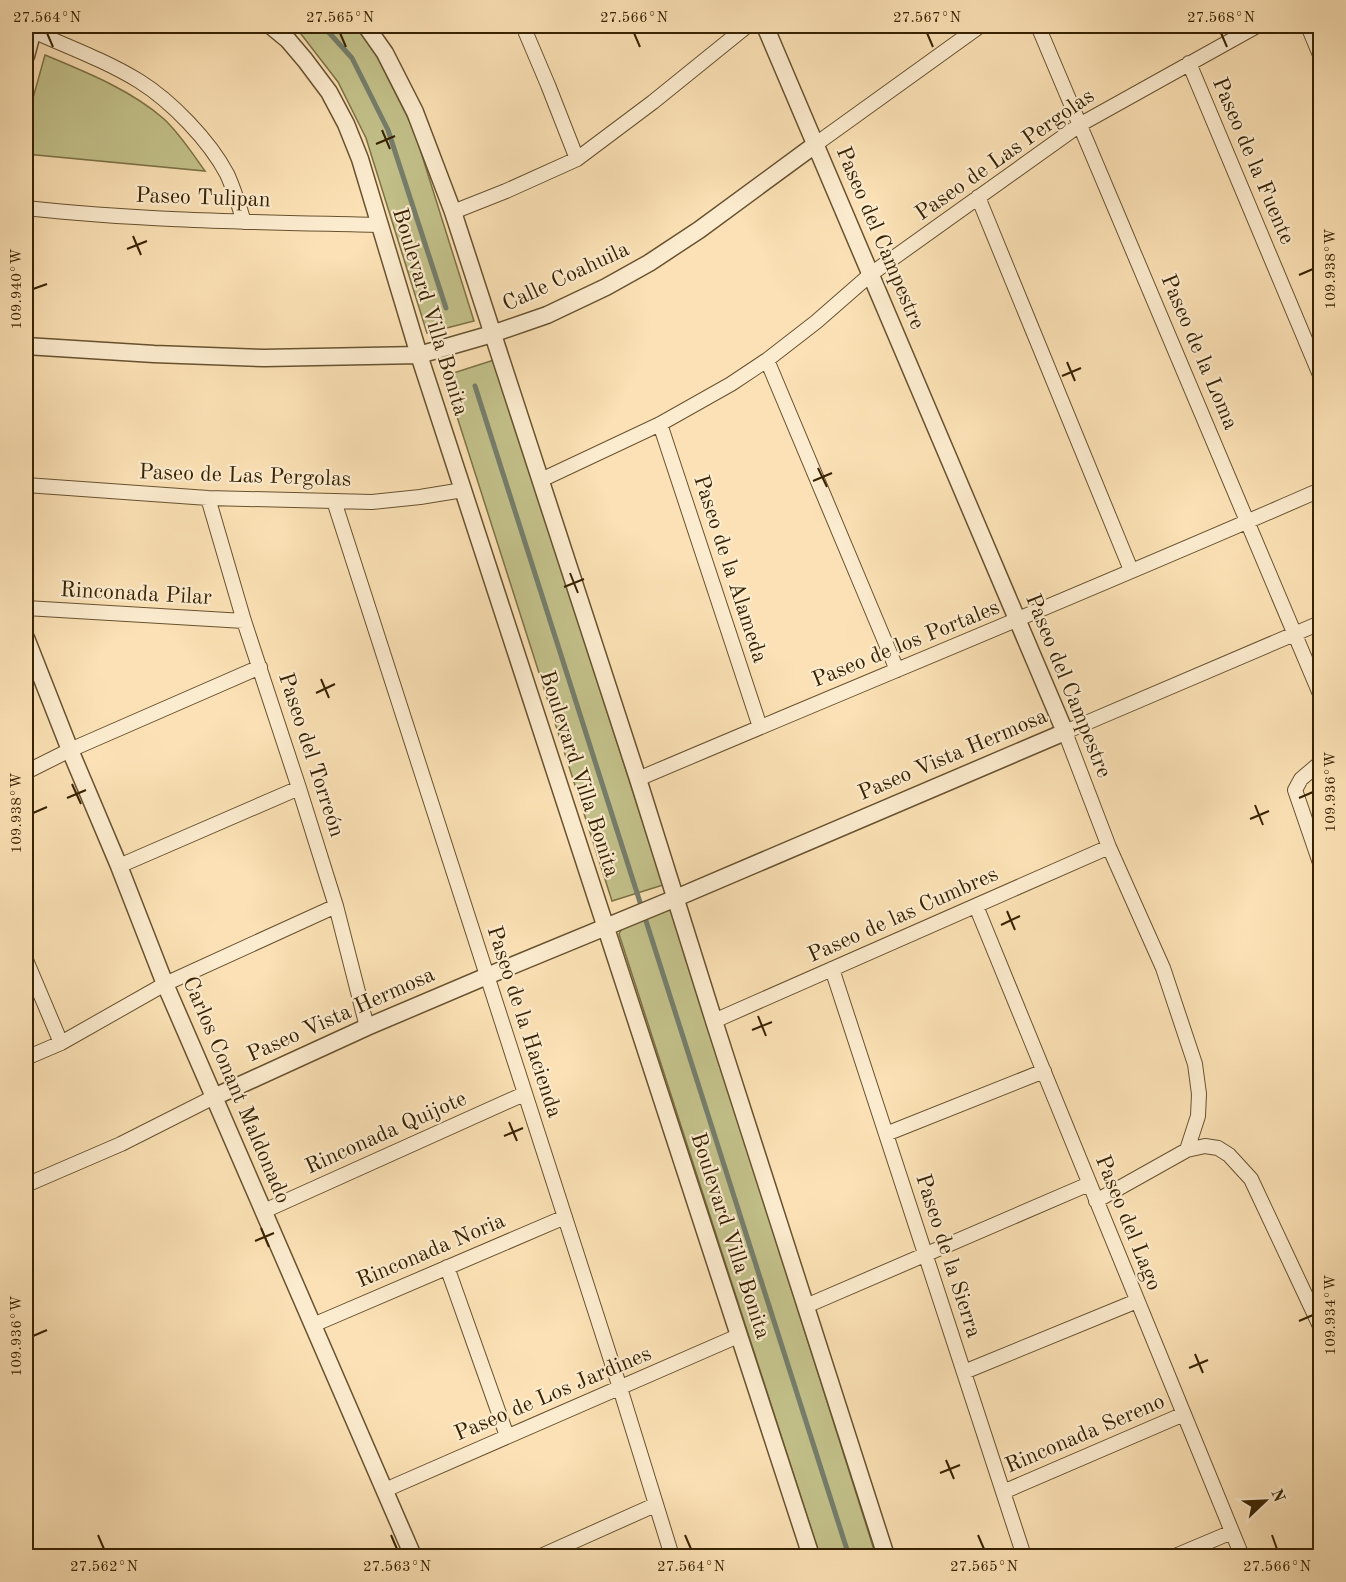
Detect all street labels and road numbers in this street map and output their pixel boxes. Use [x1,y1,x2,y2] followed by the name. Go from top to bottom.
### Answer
[1208,74,1298,248] street label: Paseo de la Fuente
[912,85,1098,225] street label: Paseo de Las Pergolas
[832,143,928,333] street label: Paseo del Campestre
[135,185,271,211] street label: Paseo Tulipan
[388,206,472,418] street label: Boulevard Villa Bonita
[499,238,633,316] street label: Calle Coahuila
[1156,271,1242,433] street label: Paseo de la Loma
[138,461,352,491] street label: Paseo de Las Pergolas
[689,472,771,666] street label: Paseo de la Alameda
[59,579,213,609] street label: Rinconada Pilar
[1021,591,1115,781] street label: Paseo del Campestre
[809,596,1003,692] street label: Paseo de los Portales
[535,668,623,880] street label: Boulevard Villa Bonita
[274,670,348,840] street label: Paseo del Torreón
[855,705,1051,805] street label: Paseo Vista Hermosa
[805,863,1001,967] street label: Paseo de las Cumbres
[483,923,565,1121] street label: Paseo de la Hacienda
[244,964,438,1066] street label: Paseo Vista Hermosa
[178,973,294,1207] street label: Carlos Conant Maldonado
[302,1088,470,1178] street label: Rinconada Quijote
[686,1130,774,1342] street label: Boulevard Villa Bonita
[1091,1152,1165,1294] street label: Paseo del Lago
[911,1171,985,1341] street label: Paseo de la Sierra
[354,1210,509,1292] street label: Rinconada Noria
[451,1343,655,1445] street label: Paseo de Los Jardines
[1002,1390,1168,1478] street label: Rinconada Sereno

